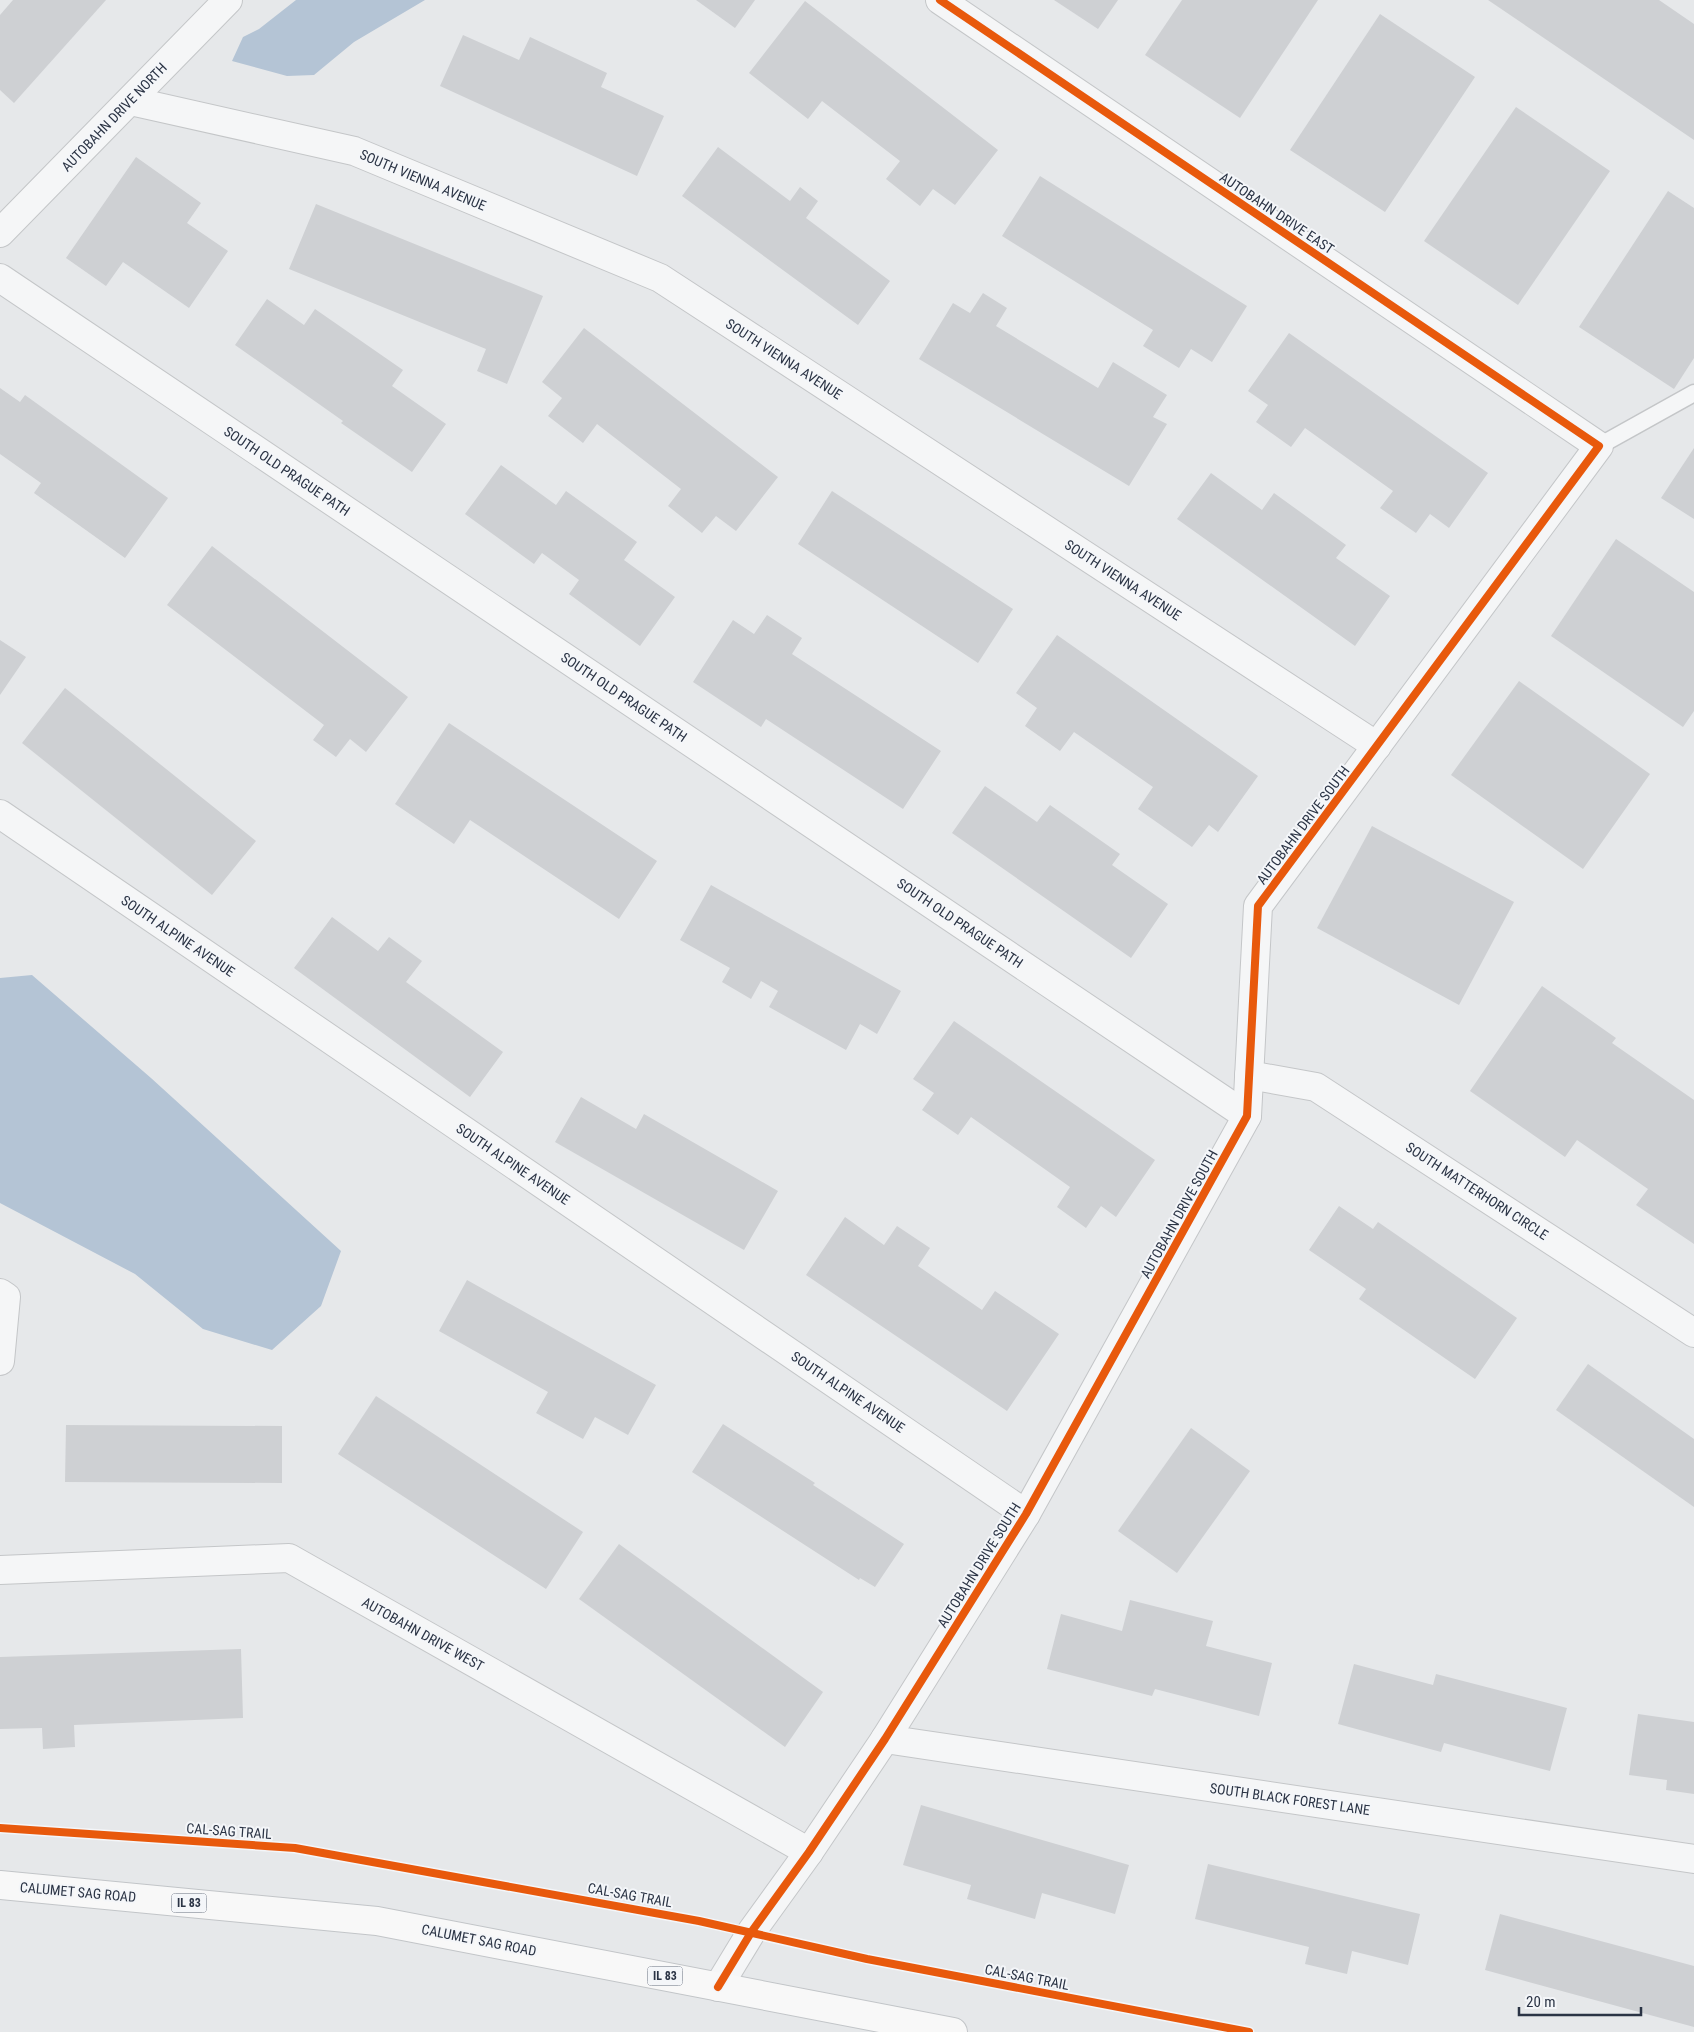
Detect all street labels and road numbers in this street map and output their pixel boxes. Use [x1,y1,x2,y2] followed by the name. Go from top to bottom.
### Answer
[58,59,170,175] street label: AUTOBAHN DRIVE NORTH
[357,146,489,214] street label: SOUTH VIENNA AVENUE
[1217,169,1337,257] street label: AUTOBAHN DRIVE EAST
[723,315,845,403] street label: SOUTH VIENNA AVENUE
[221,423,353,519] street label: SOUTH OLD PRAGUE PATH
[1062,536,1184,624] street label: SOUTH VIENNA AVENUE
[558,649,690,745] street label: SOUTH OLD PRAGUE PATH
[1253,763,1353,887] street label: AUTOBAHN DRIVE SOUTH
[894,875,1026,971] street label: SOUTH OLD PRAGUE PATH
[118,892,238,980] street label: SOUTH ALPINE AVENUE
[453,1120,573,1208] street label: SOUTH ALPINE AVENUE
[1403,1139,1551,1243] street label: SOUTH MATTERHORN CIRCLE
[1137,1147,1221,1281] street label: AUTOBAHN DRIVE SOUTH
[788,1348,908,1436] street label: SOUTH ALPINE AVENUE
[934,1500,1024,1630] street label: AUTOBAHN DRIVE SOUTH
[359,1594,487,1674] street label: AUTOBAHN DRIVE WEST
[1209,1780,1371,1818] street label: SOUTH BLACK FOREST LANE
[186,1820,273,1842] street label: CAL-SAG TRAIL
[19,1879,137,1905] street label: CALUMET SAG ROAD
[586,1880,674,1910] street label: CAL-SAG TRAIL
[172,1894,206,1912] road number: IL 83
[420,1921,538,1959] street label: CALUMET SAG ROAD
[983,1961,1071,1993] street label: CAL-SAG TRAIL
[648,1966,682,1985] road number: IL 83

